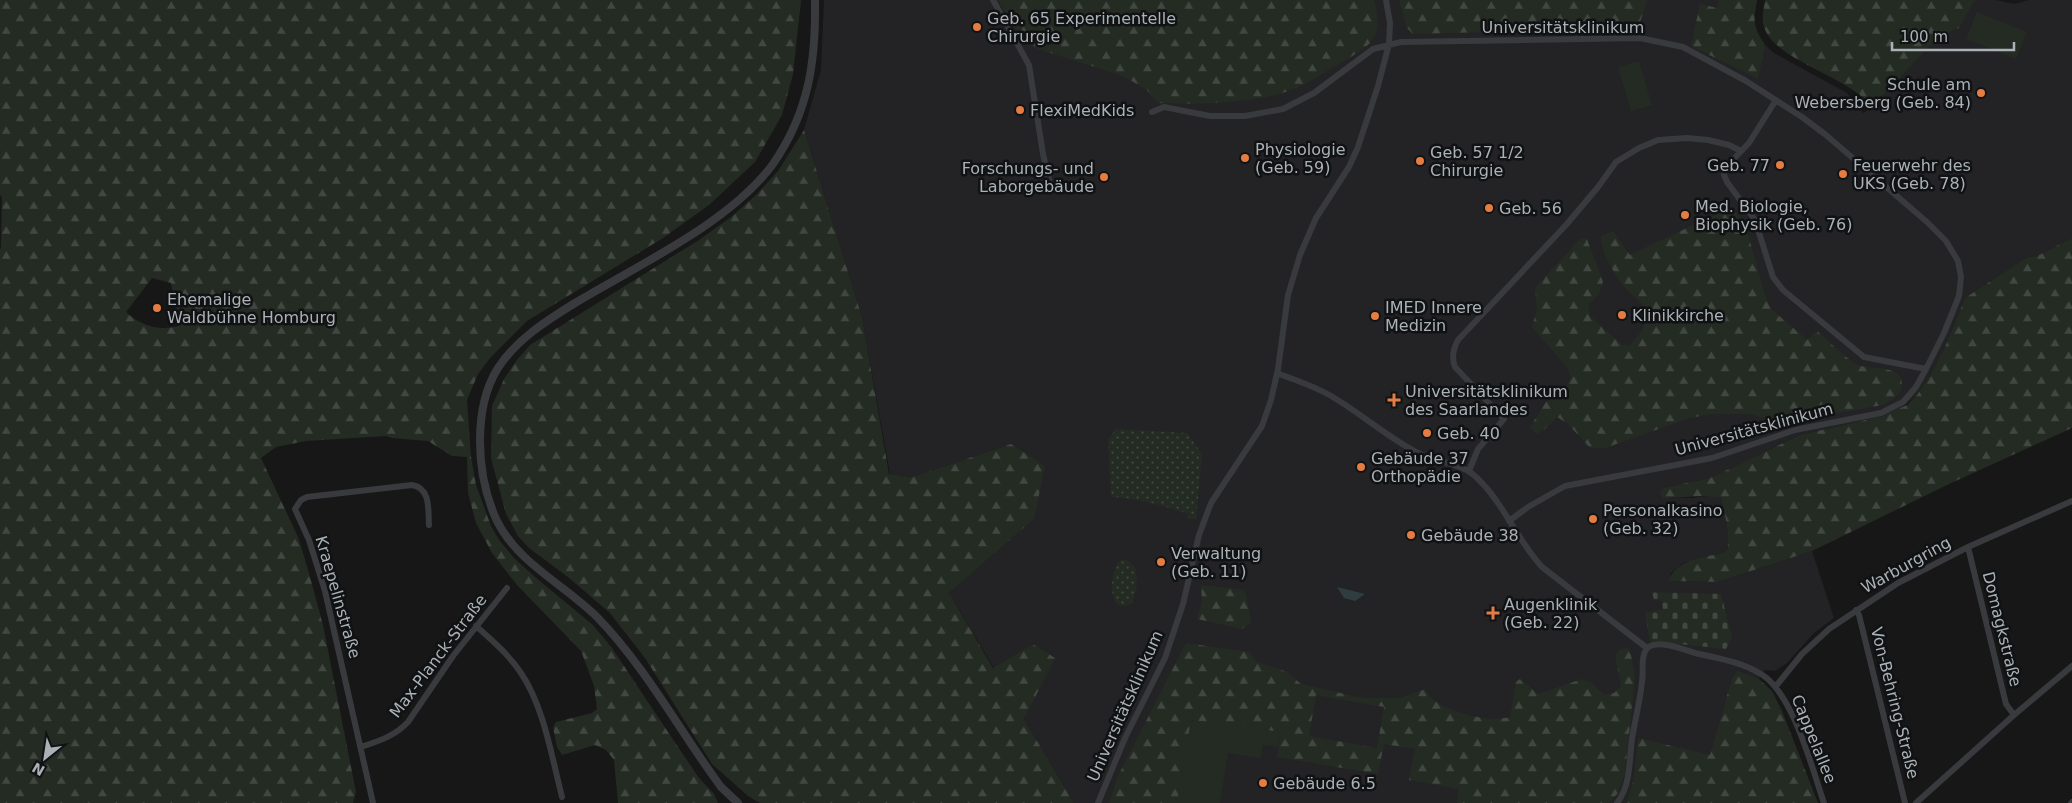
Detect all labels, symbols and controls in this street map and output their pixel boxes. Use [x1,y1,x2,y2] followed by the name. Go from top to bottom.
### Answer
[987,9,1176,46] place label: Geb. 65 Experimentelle Chirurgie
[1482,18,1644,37] street label: Universitätsklinikum
[1892,20,2014,52] scale bar
[971,21,983,33] marker: Geb. 65 Experimentelle Chirurgie
[1900,28,1948,46] text: 100 m
[1794,75,1971,112] place label: Schule am Webersberg (Geb. 84)
[1975,87,1987,99] marker: Schule am Webersberg (Geb. 84)
[1030,101,1134,120] place label: FlexiMedKids
[1014,104,1026,116] marker: FlexiMedKids
[1255,140,1346,177] place label: Physiologie (Geb. 59)
[1430,143,1524,180] place label: Geb. 57 1/2 Chirurgie
[1239,152,1251,164] marker: Physiologie (Geb. 59)
[1414,155,1426,167] marker: Geb. 57 1/2 Chirurgie
[1707,156,1770,175] place label: Geb. 77
[1853,156,1971,193] place label: Feuerwehr des UKS (Geb. 78)
[962,159,1094,196] place label: Forschungs- und Laborgebäude
[1774,159,1786,171] marker: Geb. 77
[1837,168,1849,180] marker: Feuerwehr des UKS (Geb. 78)
[1098,171,1110,183] marker: Forschungs- und Laborgebäude
[1695,197,1853,234] place label: Med. Biologie, Biophysik (Geb. 76)
[1499,199,1562,218] place label: Geb. 56
[1483,202,1495,214] marker: Geb. 56
[1679,209,1691,221] marker: Med. Biologie, Biophysik (Geb. 76)
[167,290,336,327] place label: Ehemalige Waldbühne Homburg
[1385,298,1482,335] place label: IMED Innere Medizin
[151,302,163,314] marker: Ehemalige Waldbühne Homburg
[1632,306,1724,325] place label: Klinikkirche
[1616,309,1628,321] marker: Klinikkirche
[1369,310,1381,322] marker: IMED Innere Medizin
[1405,382,1568,419] place label: Universitätsklinikum des Saarlandes
[1387,393,1401,407] marker: Universitätsklinikum des Saarlandes
[1673,399,1835,459] street label: Universitätsklinikum
[1437,424,1500,443] place label: Geb. 40
[1421,427,1433,439] marker: Geb. 40
[1371,449,1469,486] place label: Gebäude 37 Orthopädie
[1355,461,1367,473] marker: Gebäude 37 Orthopädie
[1603,501,1723,538] place label: Personalkasino (Geb. 32)
[1587,513,1599,525] marker: Personalkasino (Geb. 32)
[1421,526,1519,545] place label: Gebäude 38
[1405,529,1417,541] marker: Gebäude 38
[311,533,365,661] street label: Kraepelinstraße
[1858,533,1954,597] street label: Warburgring
[1171,544,1261,581] place label: Verwaltung (Geb. 11)
[1155,556,1167,568] marker: Verwaltung (Geb. 11)
[1979,570,2025,688] street label: Domagkstraße
[385,591,491,721] street label: Max-Planck-Straße
[1504,595,1598,632] place label: Augenklinik (Geb. 22)
[1486,606,1500,620] marker: Augenklinik (Geb. 22)
[1867,625,1923,781] street label: Von-Behring-Straße
[1083,628,1167,784] street label: Universitätsklinikum
[1788,692,1840,786] street label: Cappelallee
[20,733,70,783] north arrow
[29,759,48,779] text: N
[1273,774,1376,793] place label: Gebäude 6.5
[1257,777,1269,789] marker: Gebäude 6.5

